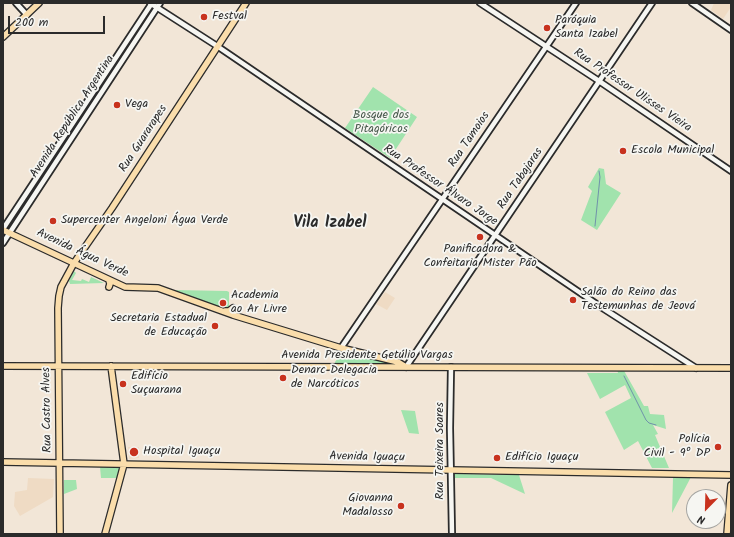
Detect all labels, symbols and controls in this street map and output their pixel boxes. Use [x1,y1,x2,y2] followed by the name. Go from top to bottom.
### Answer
[10,8,107,34] scale bar
[212,10,247,24] place label: Festval
[199,12,209,22] marker: Festval
[15,13,48,32] text: 200 m
[555,14,618,42] place label: Paróquia Santa Izabel
[542,23,552,33] marker: Paróquia Santa Izabel
[570,46,694,136] street label: Rua Professor Ulisses Vieira
[28,53,118,181] street label: Avenida República Argentina
[125,98,148,112] place label: Vega
[112,100,122,110] marker: Vega
[117,103,171,175] street label: Rua Guararapes
[353,109,409,137] park label: Bosque dos Pitagóricos
[446,110,494,170] street label: Rua Tamoios
[380,142,500,230] street label: Rua Professor Álvaro Jorge
[631,144,714,158] place label: Escola Municipal
[495,146,547,212] street label: Rua Tabajaras
[618,146,628,156] marker: Escola Municipal
[61,214,228,228] place label: Supercenter Angeloni Água Verde
[293,214,367,234] district label: Vila Izabel
[48,216,58,226] marker: Supercenter Angeloni Água Verde
[34,226,130,282] street label: Avenida Água Verde
[475,232,485,242] marker: Panificadora & Confeitaria Mister Pão
[423,243,537,271] place label: Panificadora & Confeitaria Mister Pão
[581,286,695,314] place label: Salão do Reino das Testemunhas de Jeová
[231,289,287,317] place label: Academia ao Ar Livre
[568,295,578,305] marker: Salão do Reino das Testemunhas de Jeová
[218,298,228,308] marker: Academia ao Ar Livre
[110,312,207,340] place label: Secretaria Estadual de Educação
[210,321,220,331] marker: Secretaria Estadual de Educação
[281,349,453,363] street label: Avenida Presidente Getúlio Vargas
[291,364,377,392] place label: Denarc Delegacia de Narcóticos
[40,367,56,453] street label: Rua Castro Alves
[131,370,182,398] place label: Edifício Suçuarana
[278,373,288,383] marker: Denarc Delegacia de Narcóticos
[118,379,128,389] marker: Edifício Suçuarana
[434,402,448,500] street label: Rua Teixeira Soares
[644,433,710,461] place label: Polícia Civil - 9º DP
[713,442,723,452] marker: Polícia Civil - 9º DP
[143,445,220,459] place label: Hospital Iguaçu
[128,446,140,458] marker: Hospital Iguaçu
[329,450,405,466] street label: Avenida Iguaçu
[505,451,579,465] place label: Edifício Iguaçu
[492,453,502,463] marker: Edifício Iguaçu
[686,489,726,529] north arrow
[342,492,393,520] place label: Giovanna Madalosso
[396,501,406,511] marker: Giovanna Madalosso
[695,509,708,529] text: N

